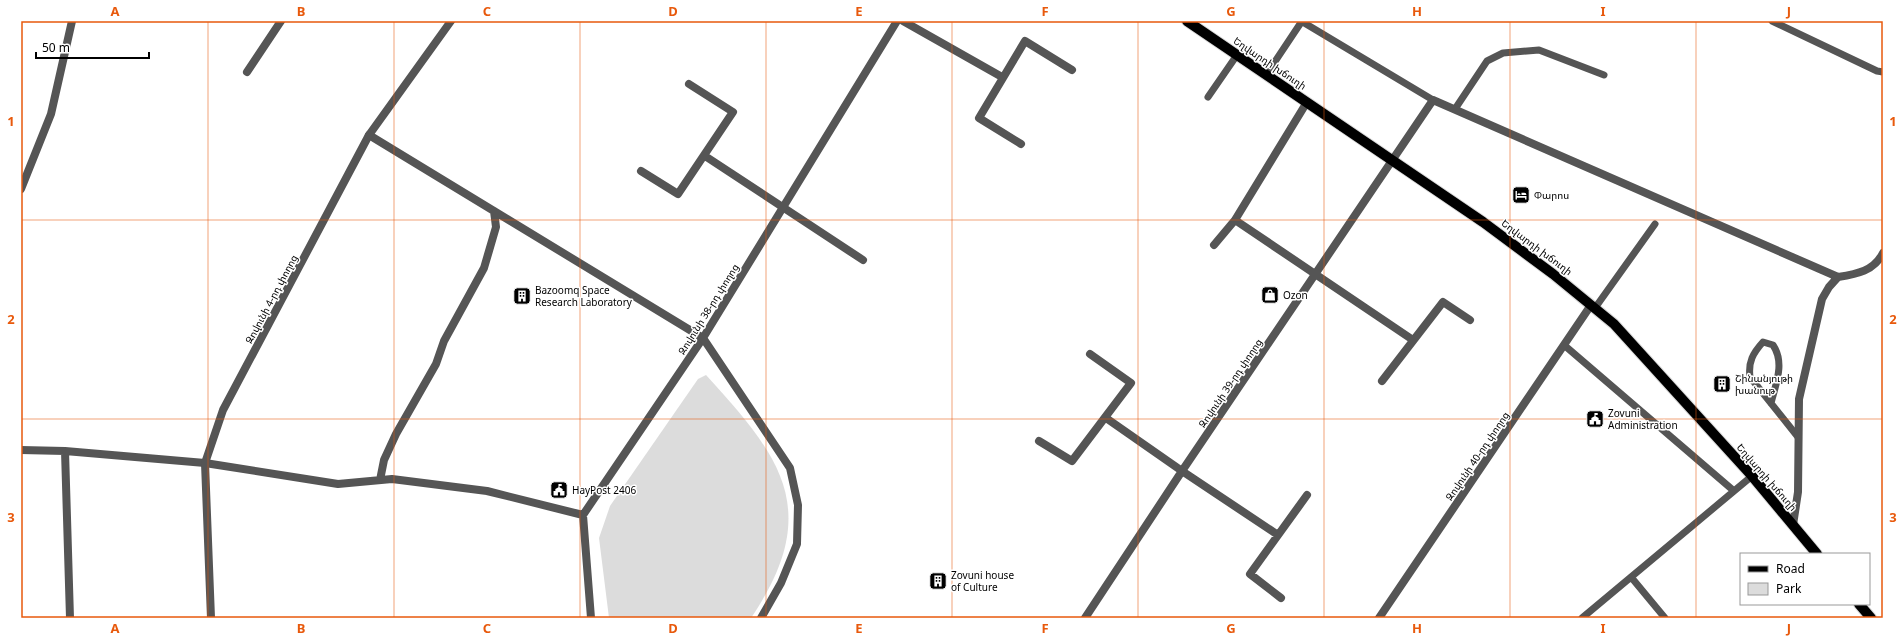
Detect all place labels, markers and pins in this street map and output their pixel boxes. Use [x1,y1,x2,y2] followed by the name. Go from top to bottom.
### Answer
[1511,185,1531,205] hotel icon: Փարոս
[1534,188,1569,202] place label: Փարոս
[535,283,633,309] place label: Bazoomq Space Research Laboratory
[1260,285,1280,305] shop icon: Ozon
[512,286,532,306] building icon: Bazoomq Space Research Laboratory
[1283,288,1308,302] place label: Ozon
[1735,371,1793,397] place label: Շինանյութի խանութ
[1712,374,1732,394] building icon: Շինանյութի խանութ
[1608,406,1678,432] place label: Zovuni Administration
[1585,409,1605,429] public building icon: Zovuni Administration
[549,480,569,500] public building icon: HayPost 2406
[572,483,636,497] place label: HayPost 2406
[951,568,1014,594] place label: Zovuni house of Culture
[928,571,948,591] building icon: Zovuni house of Culture

